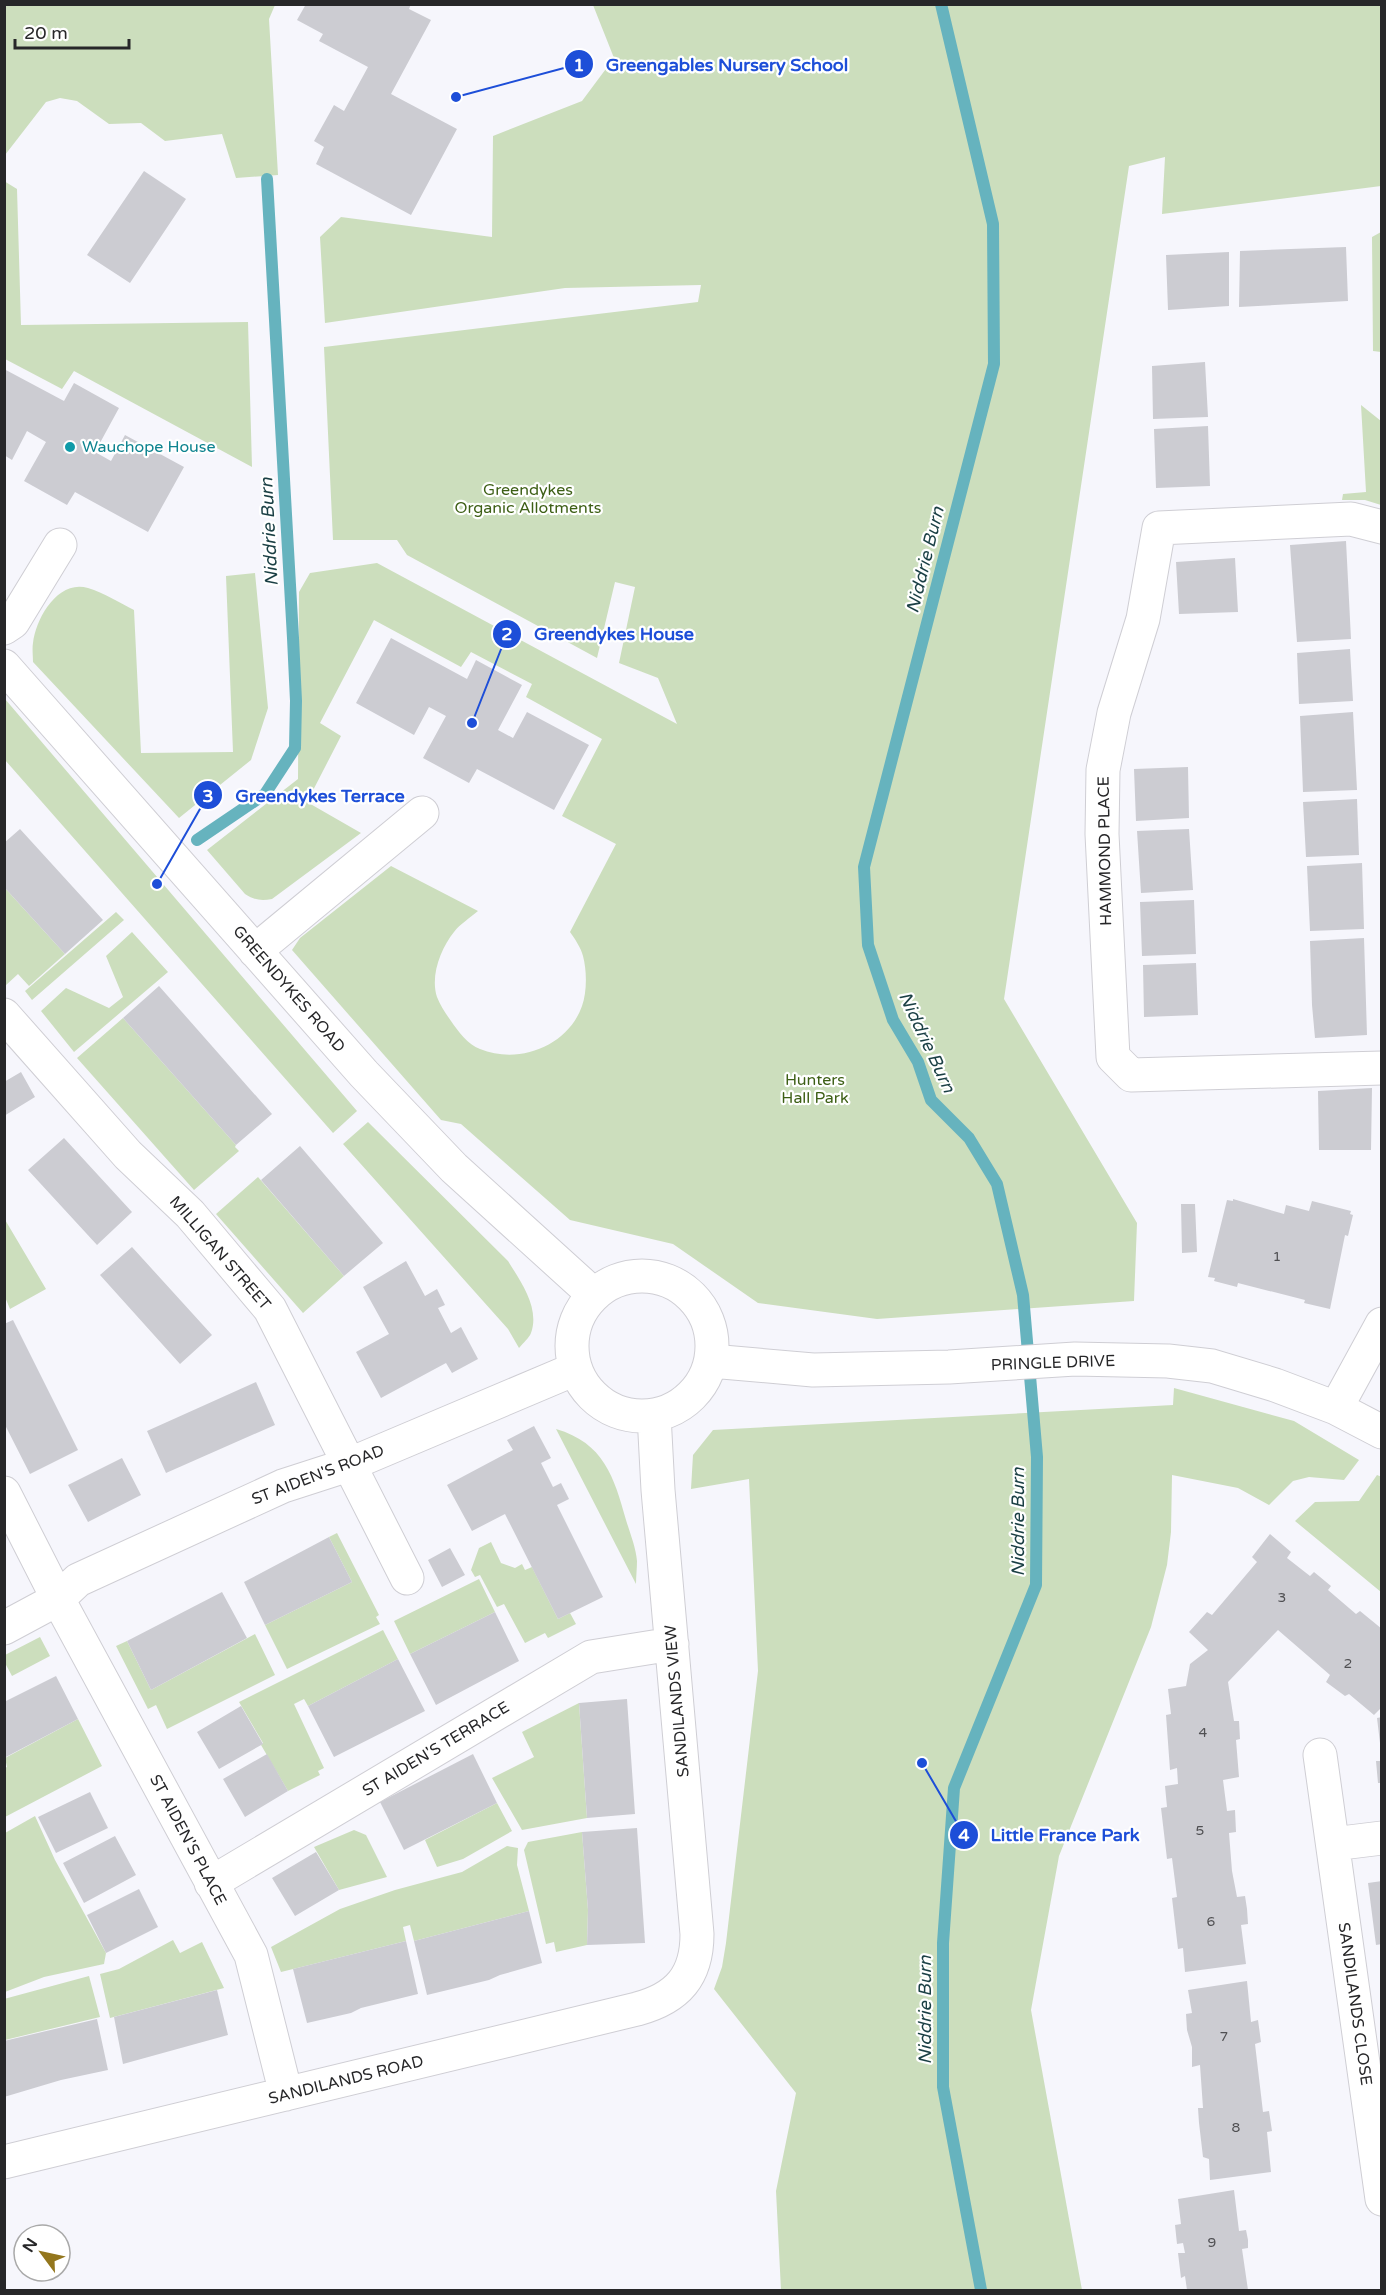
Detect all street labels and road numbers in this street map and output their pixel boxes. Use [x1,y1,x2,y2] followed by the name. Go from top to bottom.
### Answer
[1094,776,1116,926] street label: HAMMOND PLACE
[228,921,350,1057] street label: GREENDYKES ROAD
[165,1192,275,1314] street label: MILLIGAN STREET
[990,1351,1116,1375] street label: PRINGLE DRIVE
[249,1441,387,1509] street label: ST AIDEN'S ROAD
[660,1624,694,1778] street label: SANDILANDS VIEW
[359,1697,513,1801] street label: ST AIDEN'S TERRACE
[145,1771,231,1909] street label: ST AIDEN'S PLACE
[1334,1921,1376,2087] street label: SANDILANDS CLOSE
[266,2051,426,2109] street label: SANDILANDS ROAD

